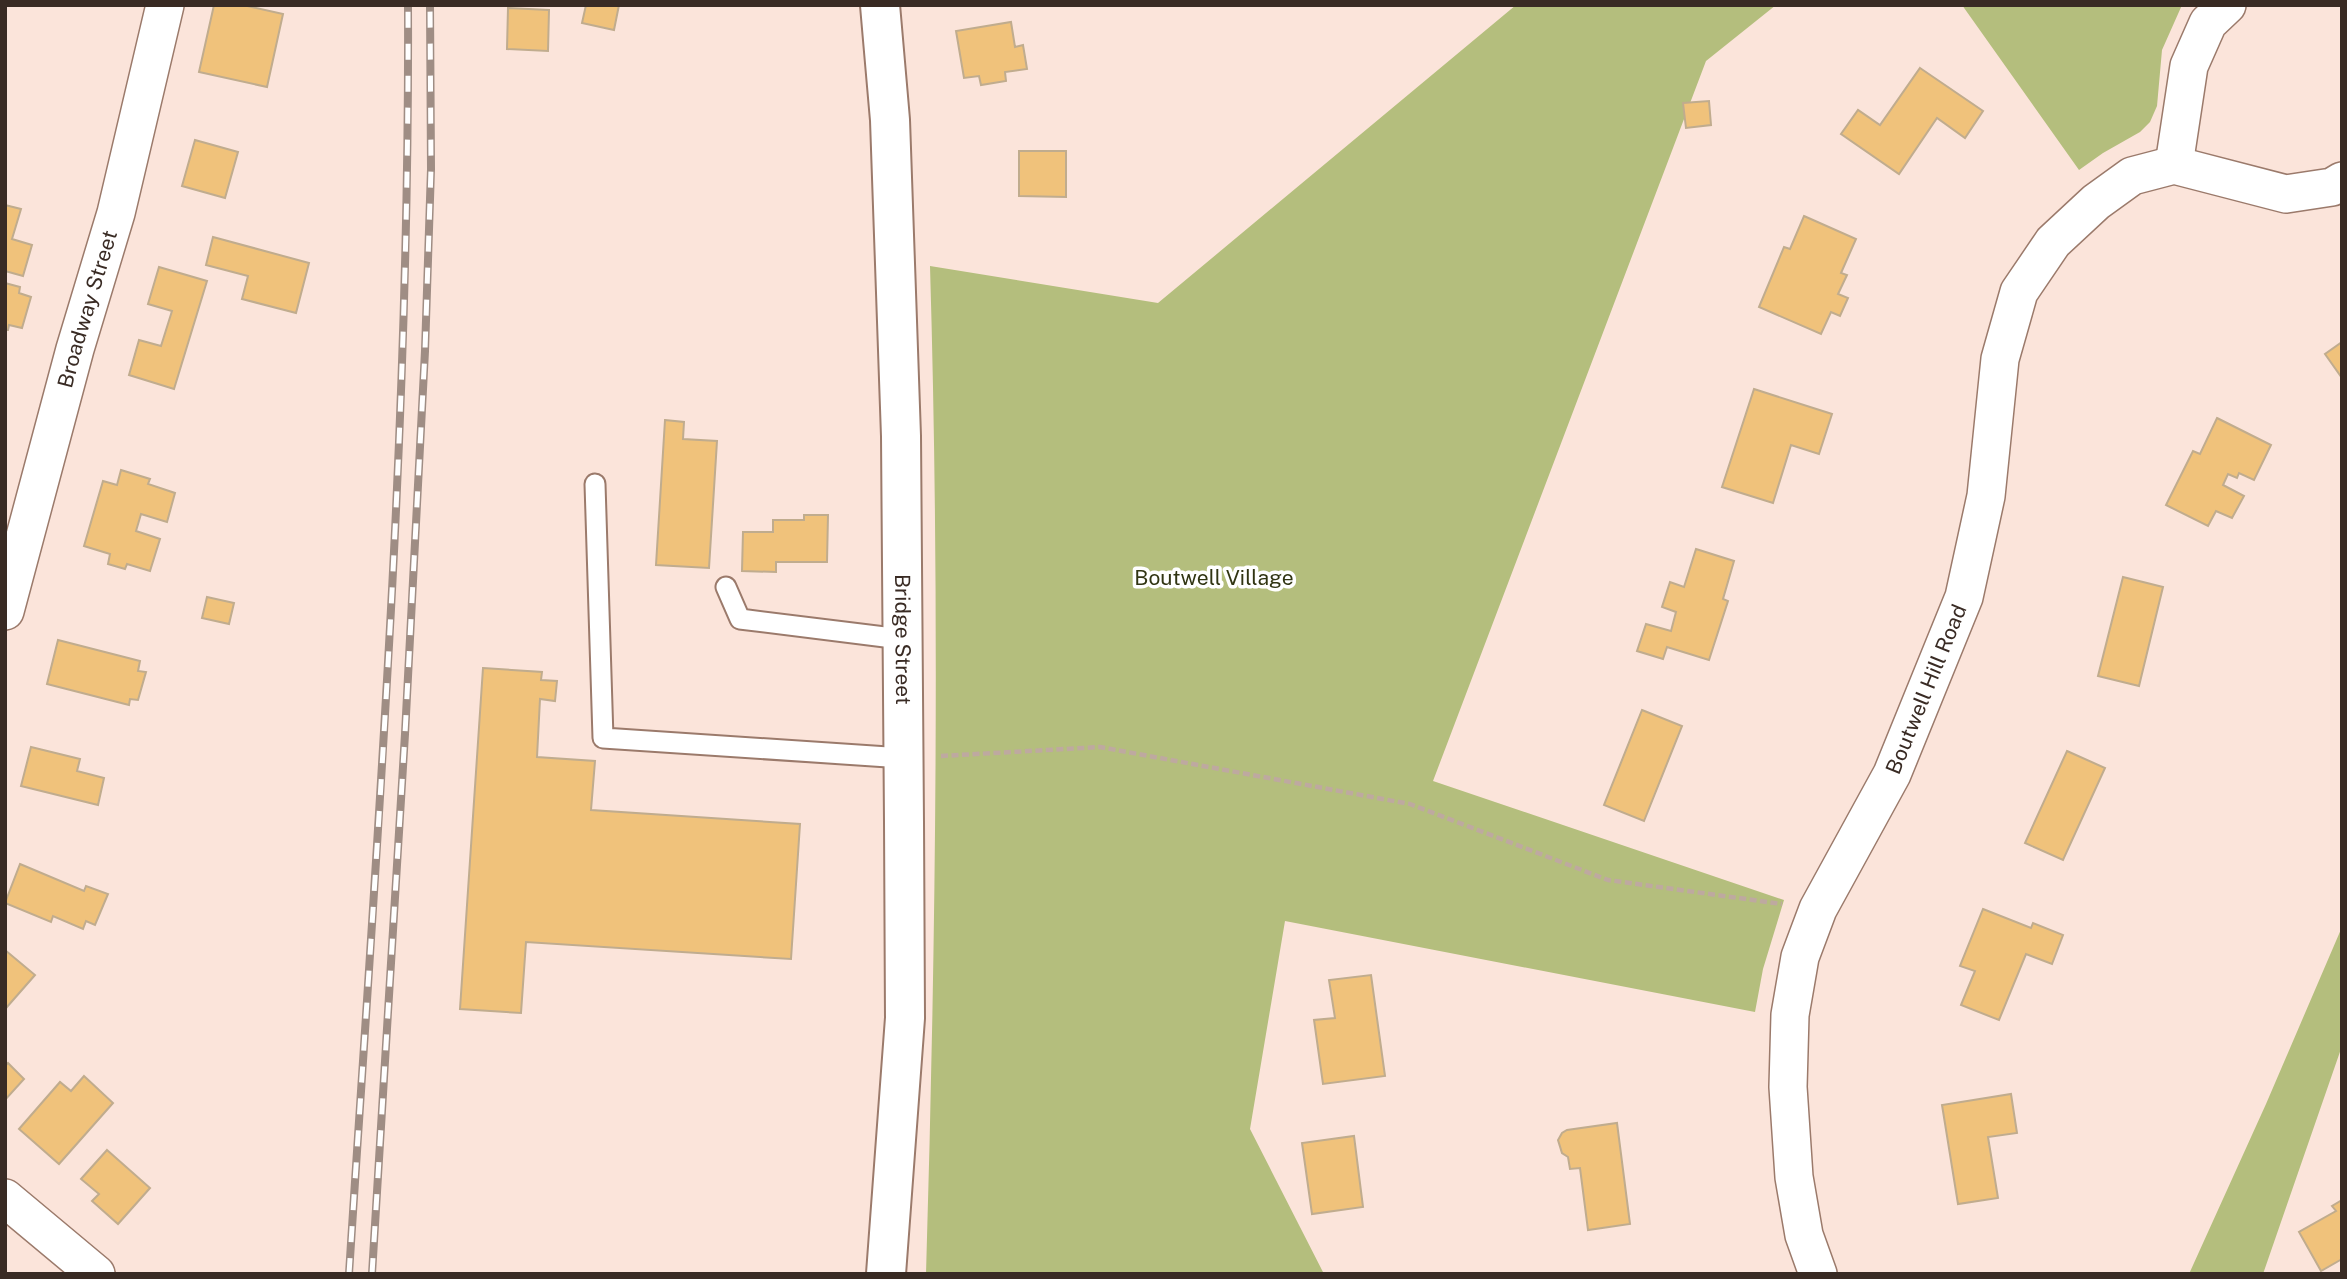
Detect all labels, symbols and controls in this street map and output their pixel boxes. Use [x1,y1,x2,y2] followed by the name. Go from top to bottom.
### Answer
[52,227,122,390] street label: Broadway Street
[1134,565,1294,590] park label: Boutwell Village
[890,574,916,705] street label: Bridge Street
[1880,601,1972,778] street label: Boutwell Hill Road

